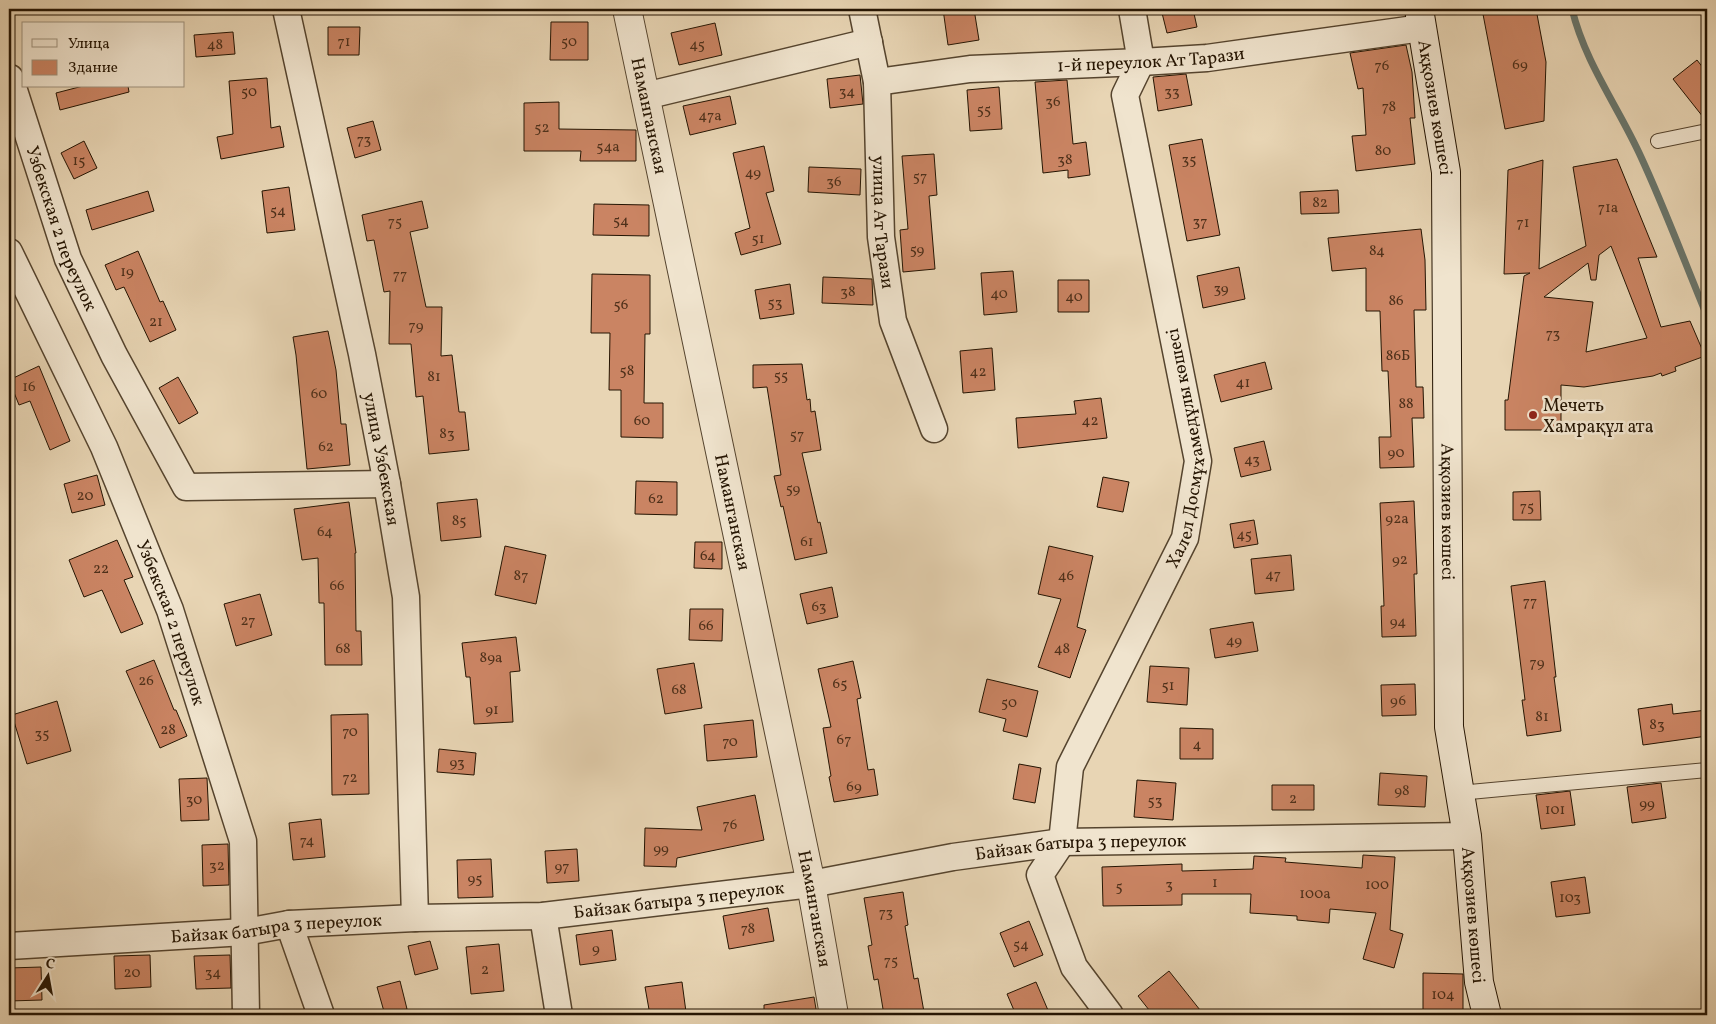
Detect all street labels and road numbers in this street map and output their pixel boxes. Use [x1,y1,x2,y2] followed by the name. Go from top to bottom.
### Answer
[1410,38,1457,175] street label: Аққозиев көшесі
[1057,42,1246,79] street label: 1-й переулок Ат Тарази
[624,55,672,177] street label: Наманганская
[19,143,102,316] street label: Узбекская 2 переулок
[865,155,899,291] street label: улица Ат Тарази
[1155,325,1181,571] street label: Халел Досмұхамедұлы көшесі
[356,390,405,528] street label: улица Узбекская
[1433,443,1459,580] street label: Аққозиев көшесі
[707,452,756,573] street label: Наманганская
[129,537,211,709] street label: Узбекская 2 переулок
[973,829,1187,868] street label: Байзак батыра 3 переулок
[1454,846,1490,985] street label: Аққозиев көшесі
[790,848,836,969] street label: Наманганская
[572,876,786,926] street label: Байзак батыра 3 переулок
[170,909,383,950] street label: Байзак батыра 3 переулок

